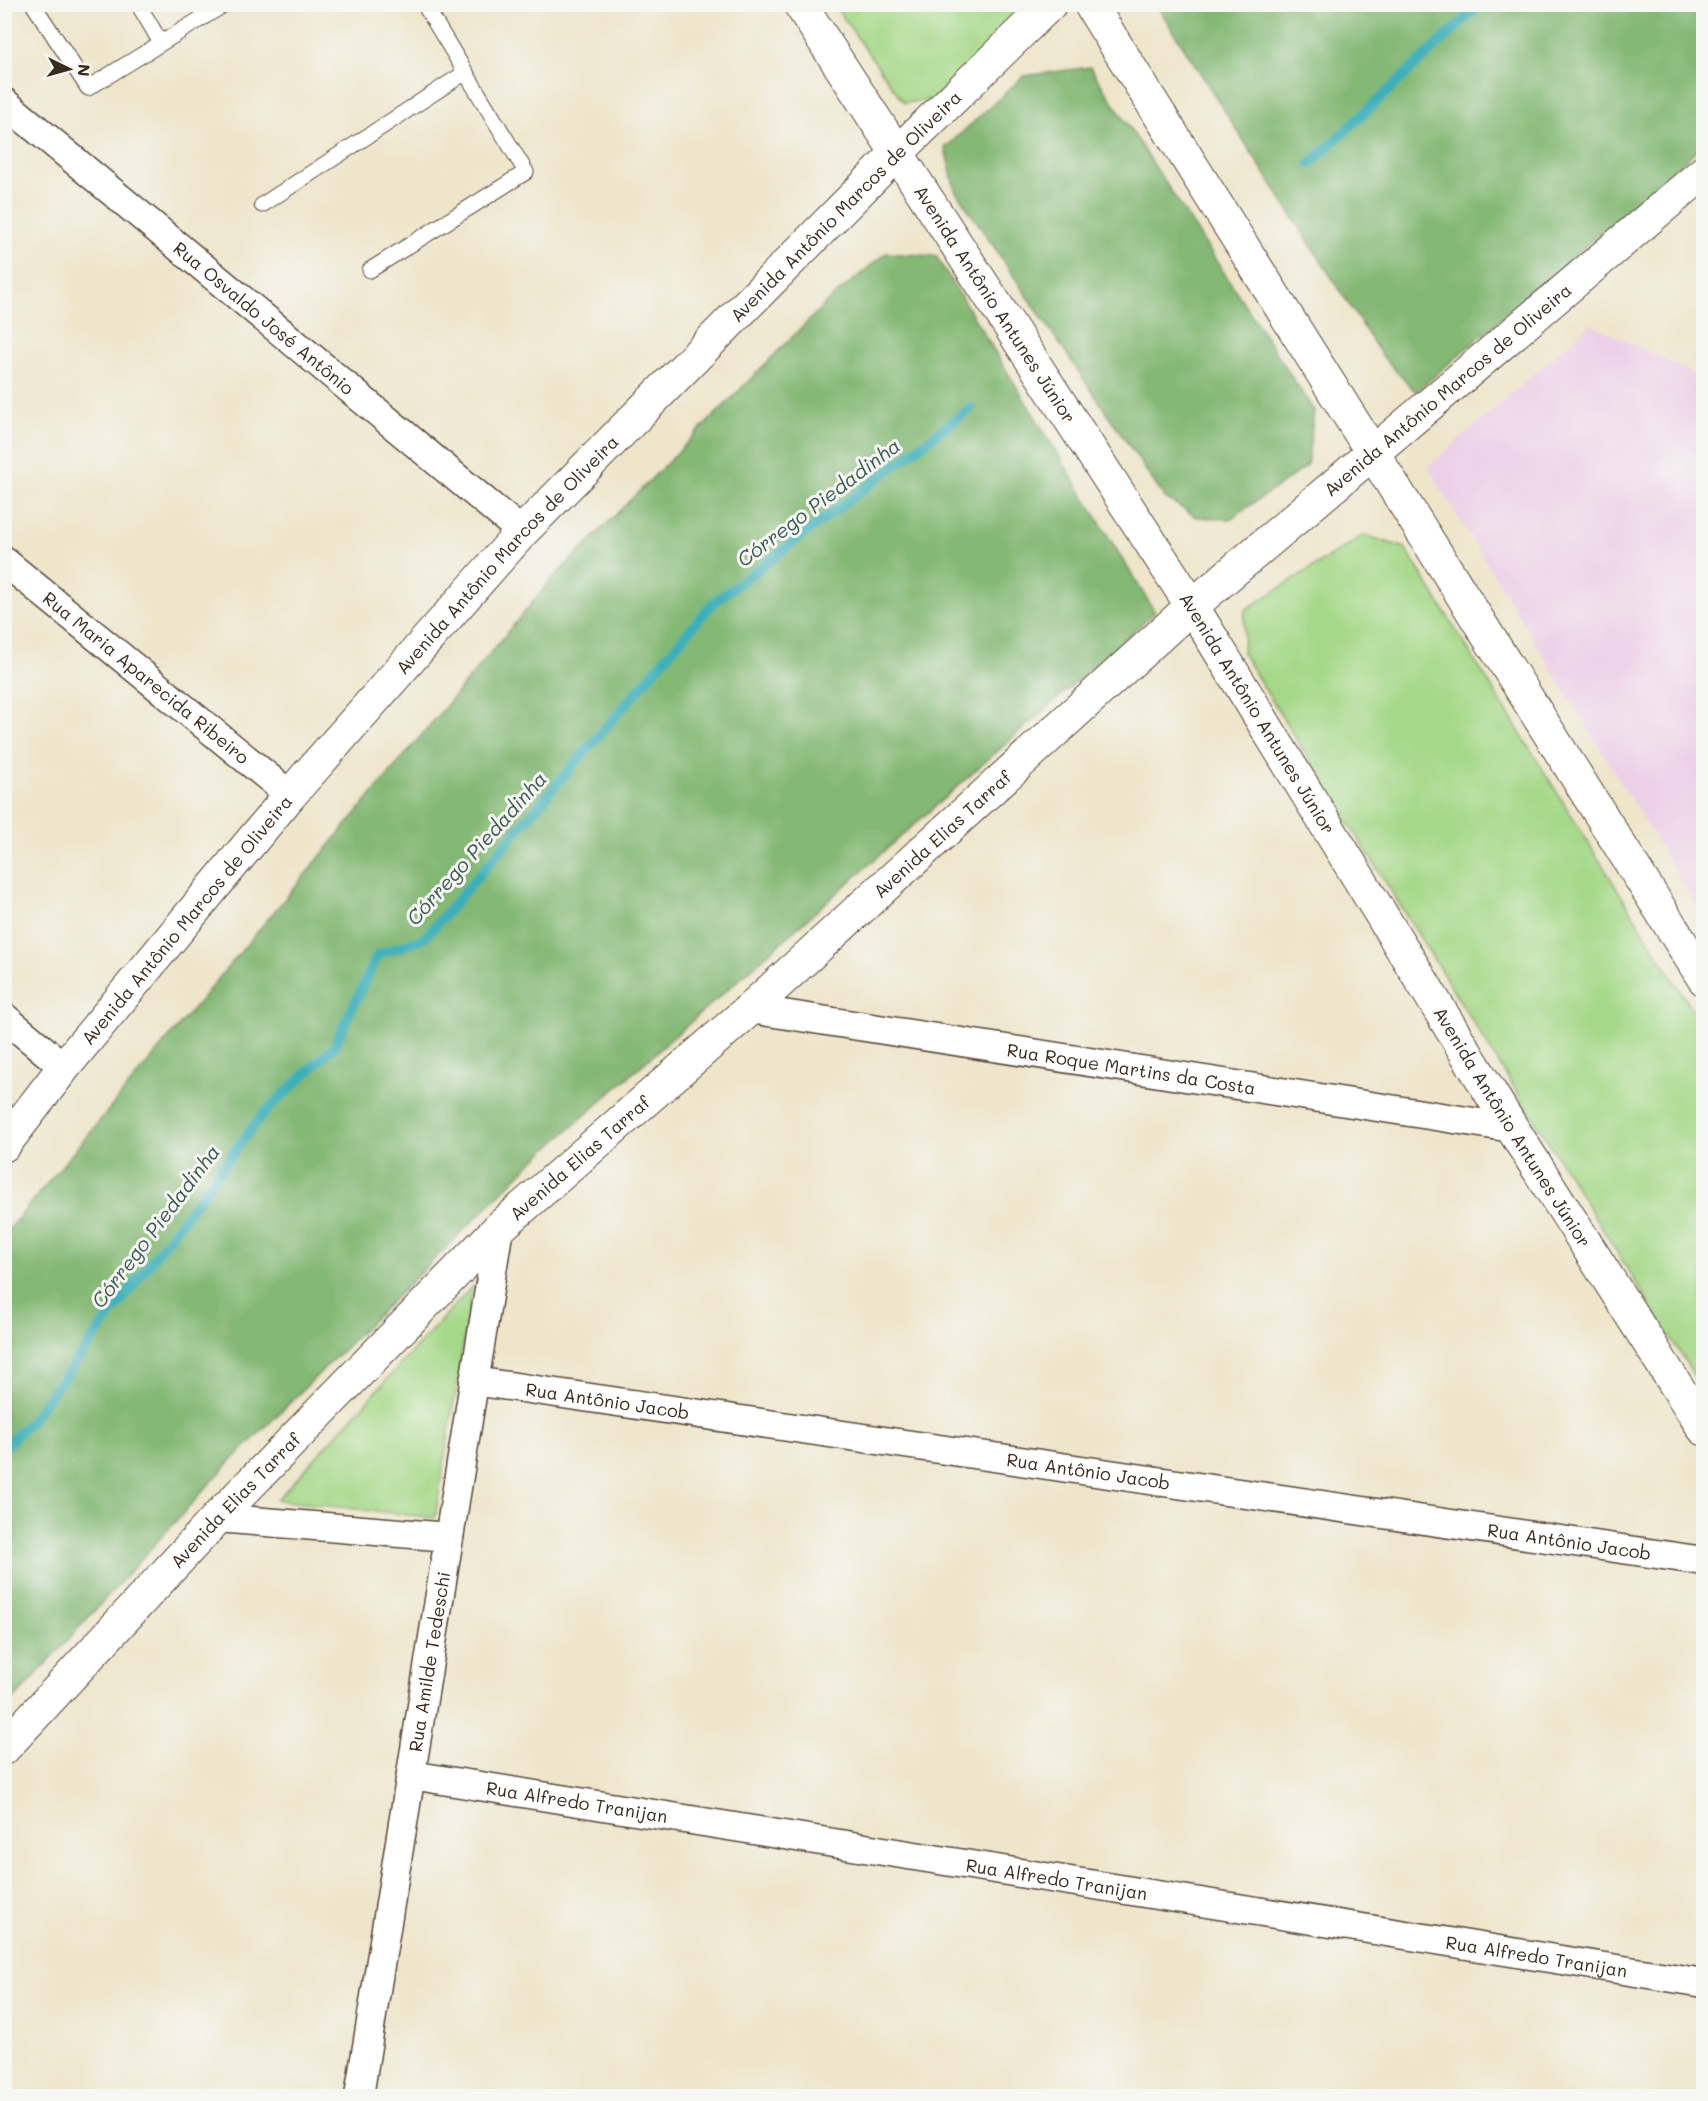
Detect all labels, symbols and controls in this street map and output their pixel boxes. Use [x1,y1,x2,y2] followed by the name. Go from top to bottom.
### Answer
[39,39,99,99] north arrow
[73,63,95,77] text: N
[725,85,966,327] street label: Avenida Antônio Marcos de Oliveira
[909,180,1082,428] street label: Avenida Antônio Antunes Júnior
[169,236,360,400] street label: Rua Osvaldo José Antônio
[1318,278,1576,501] street label: Avenida Antônio Marcos de Oliveira
[390,430,623,679] street label: Avenida Antônio Marcos de Oliveira
[731,432,905,572] water label: Córrego Piedadinha
[38,586,255,769] street label: Rua Maria Aparecida Ribeiro
[1174,588,1341,838] street label: Avenida Antônio Antunes Júnior
[868,764,1017,903] street label: Avenida Elias Tarraf
[400,766,552,930] water label: Córrego Piedadinha
[76,790,297,1050] street label: Avenida Antônio Marcos de Oliveira
[1428,1002,1597,1252] street label: Avenida Antônio Antunes Júnior
[1005,1037,1257,1100] street label: Rua Roque Martins da Costa
[504,1089,656,1226] street label: Avenida Elias Tarraf
[85,1139,225,1313] water label: Córrego Piedadinha
[524,1377,691,1424] street label: Rua Antônio Jacob
[165,1426,306,1573] street label: Avenida Elias Tarraf
[1005,1447,1172,1495] street label: Rua Antônio Jacob
[1486,1517,1653,1565] street label: Rua Antônio Jacob
[403,1570,455,1754] street label: Rua Amilde Tedeschi
[484,1775,669,1828] street label: Rua Alfredo Tranijan
[964,1852,1149,1905] street label: Rua Alfredo Tranijan
[1444,1930,1629,1982] street label: Rua Alfredo Tranijan

